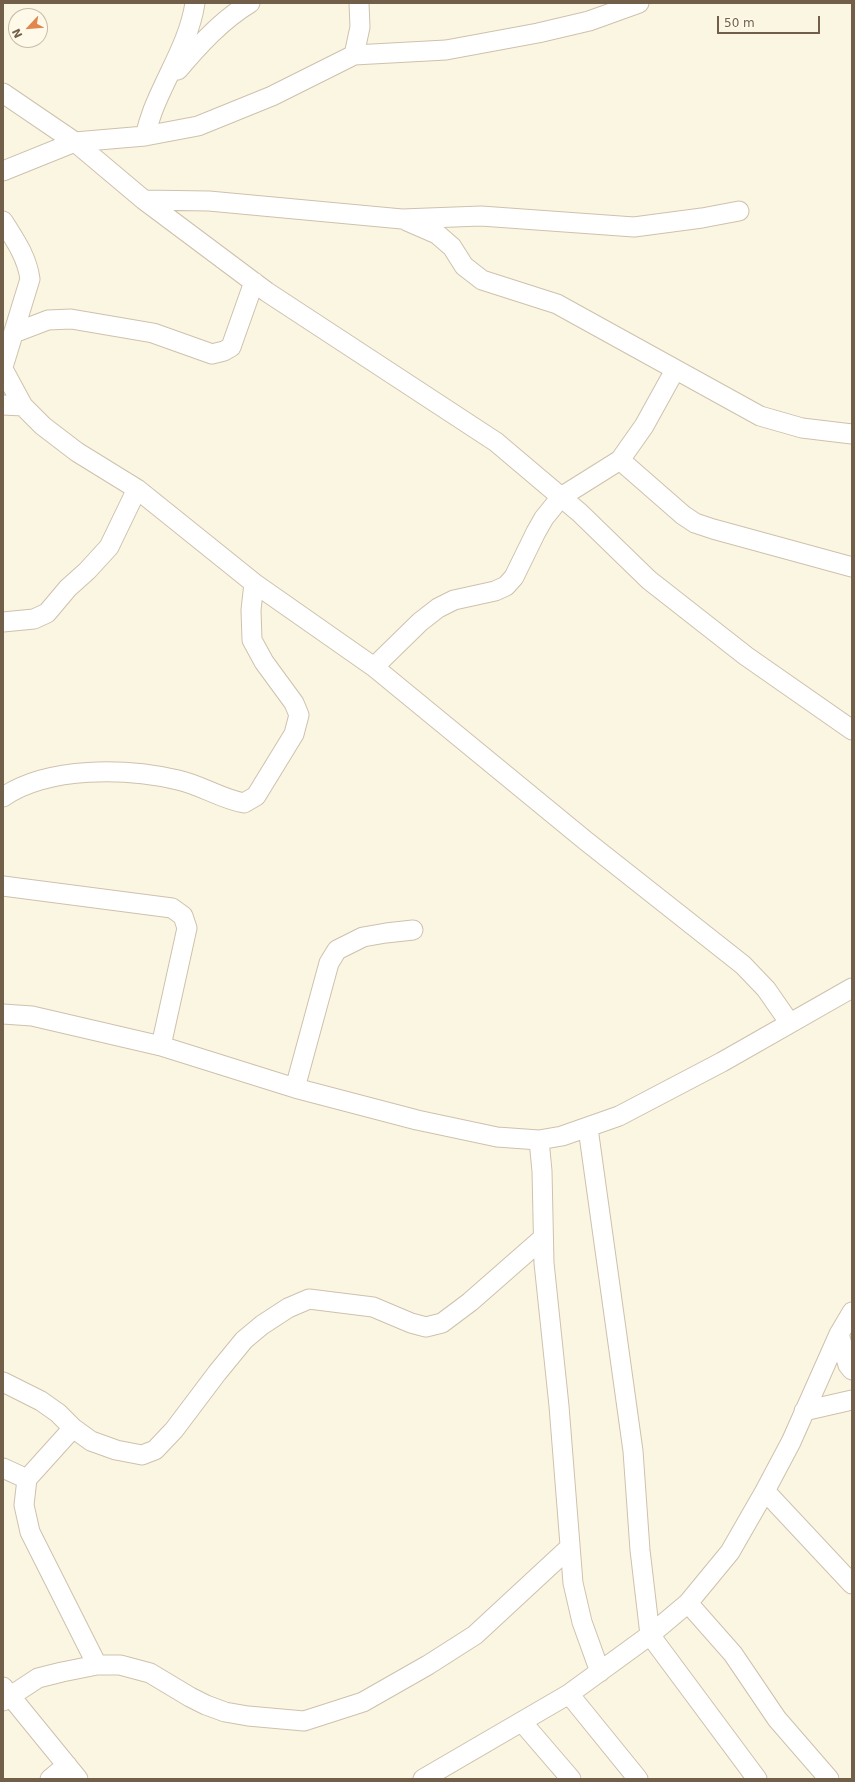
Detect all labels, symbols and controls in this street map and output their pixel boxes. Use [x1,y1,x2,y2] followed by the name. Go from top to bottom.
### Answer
[8,8,48,48] north arrow
[719,8,822,34] scale bar
[724,16,755,30] text: 50 m
[10,26,26,40] text: N

